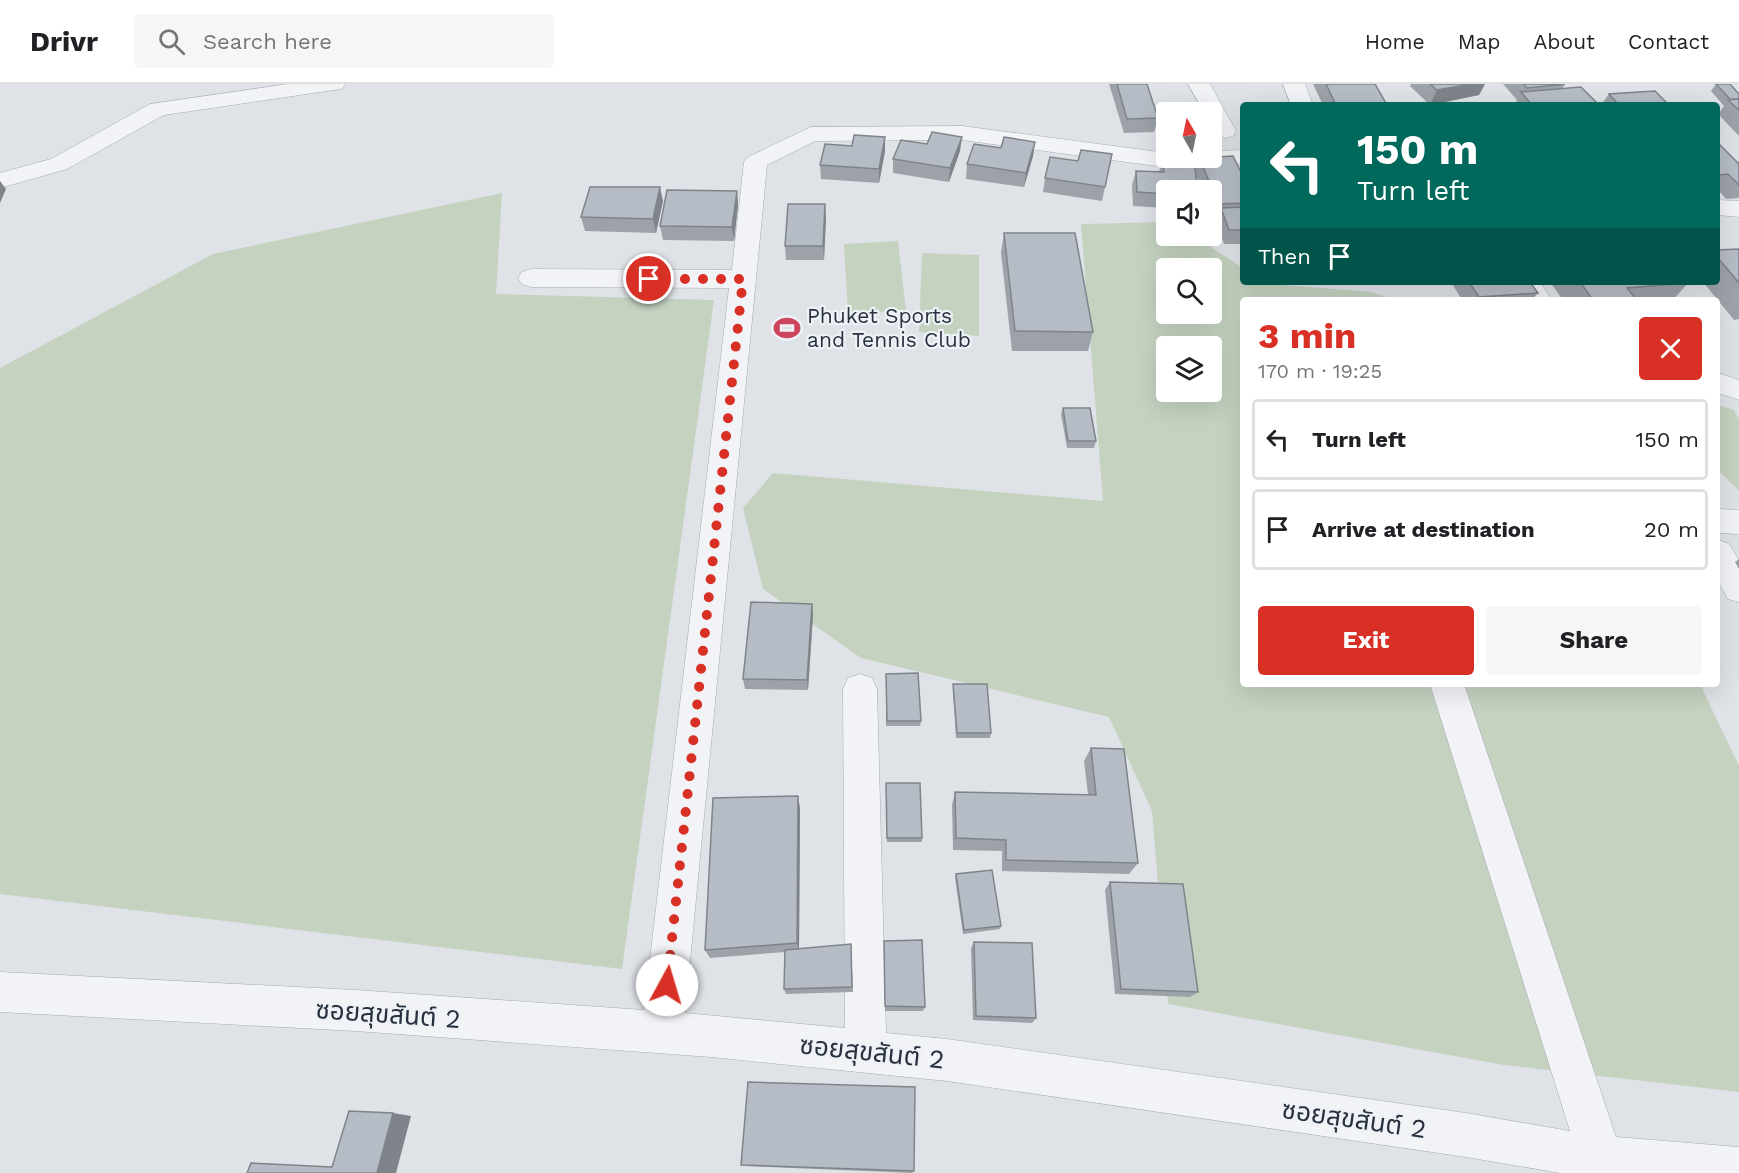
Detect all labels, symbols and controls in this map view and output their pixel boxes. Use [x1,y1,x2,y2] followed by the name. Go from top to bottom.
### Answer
[134,14,554,68] search box
[30,25,98,58] text: Drivr
[155,25,188,58] icon: search
[203,29,332,54] text: Search here
[1365,29,1425,54] text: Home
[1458,29,1501,54] text: Map
[1534,29,1595,54] text: About
[1628,29,1709,54] text: Contact
[1156,102,1222,168] north arrow
[1156,102,1222,402] map controls
[1357,125,1478,174] text: 150 m
[1258,126,1336,204] icon: left
[1357,175,1469,207] text: Turn left
[1156,180,1222,246] button: sound
[1323,240,1356,273] icon: arrive
[1258,244,1311,269] text: Then
[623,253,674,304] pin
[1156,258,1222,324] button: search
[632,262,665,295] icon: arrive
[807,303,971,352] place label: Phuket Sports and Tennis Club
[772,313,802,343] sports icon: Phuket Sports and Tennis Club
[1258,315,1356,357] text: 3 min
[1639,317,1702,380] button: close
[1156,336,1222,402] button: layers
[1258,359,1382,383] text: 170 m · 19:25
[1261,423,1294,456] icon: left
[1312,427,1406,452] text: Turn left
[1635,427,1699,452] text: 150 m
[1261,513,1294,546] icon: arrive
[1312,517,1535,542] text: Arrive at destination
[1644,517,1699,542] text: 20 m
[1258,606,1474,675] button: Exit
[1486,606,1702,675] button: Share
[635,953,699,1017] position arrow
[314,994,462,1035] street label: ซอยสุขสันต์ 2
[798,1029,946,1076] street label: ซอยสุขสันต์ 2
[1280,1094,1428,1145] street label: ซอยสุขสันต์ 2

